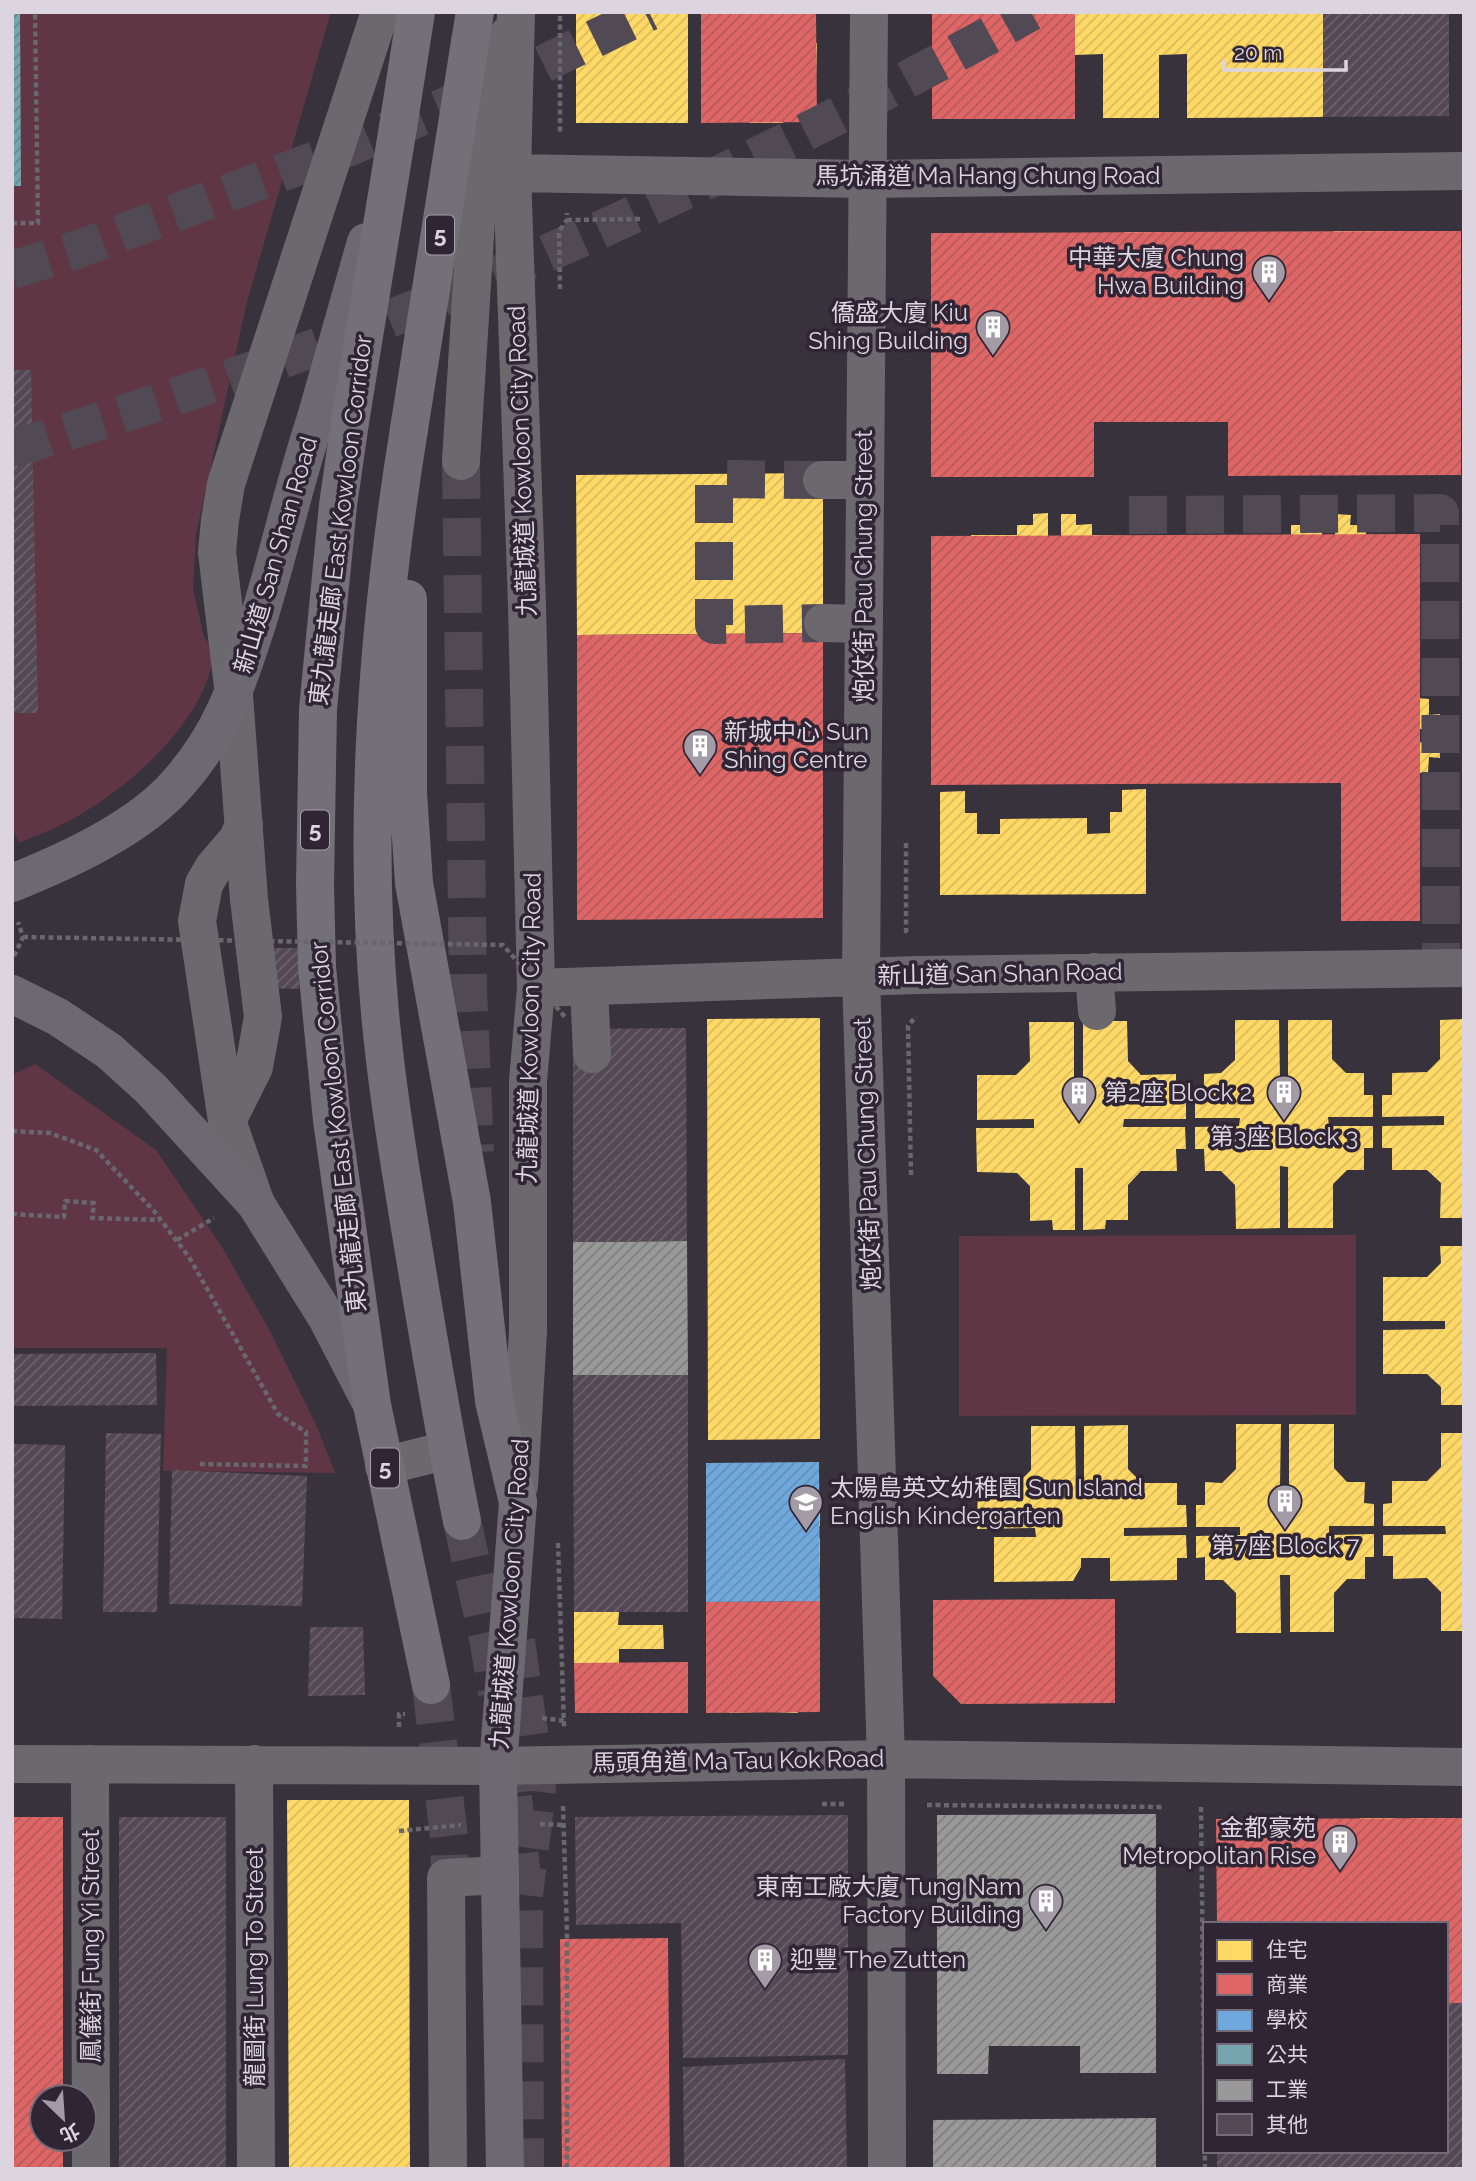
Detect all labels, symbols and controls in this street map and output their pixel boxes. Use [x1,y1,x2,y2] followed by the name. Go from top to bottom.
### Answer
[1224,28,1346,72] scale bar
[1234,40,1282,65] text: 20 m
[815,161,1161,190] street label: 馬坑涌道 Ma Hang Chung Road
[426,216,454,254] road number: 5
[1068,243,1244,300] place label: 中華大廈 Chung Hwa Building
[1250,253,1288,302] building icon: 中華大廈 Chung Hwa Building
[808,298,968,355] place label: 僑盛大廈 Kiu Shing Building
[502,305,541,617] street label: 九龍城道 Kowloon City Road
[974,308,1012,357] building icon: 僑盛大廈 Kiu Shing Building
[303,332,378,707] street label: 東九龍走廊 East Kowloon Corridor
[849,430,878,702] street label: 炮仗街 Pau Chung Street
[228,433,323,677] street label: 新山道 San Shan Road
[724,717,869,774] place label: 新城中心 Sun Shing Centre
[681,727,719,776] building icon: 新城中心 Sun Shing Centre
[301,810,329,850] road number: 5
[512,872,547,1184] street label: 九龍城道 Kowloon City Road
[304,939,371,1314] street label: 東九龍走廊 East Kowloon Corridor
[877,957,1123,990] street label: 新山道 San Shan Road
[847,1017,886,1291] street label: 炮仗街 Pau Chung Street
[1265,1073,1303,1122] building icon: 第3座 Block 3
[1060,1074,1098,1123] building icon: 第2座 Block 2
[1104,1078,1252,1107] place label: 第2座 Block 2
[1210,1122,1358,1151] place label: 第3座 Block 3
[484,1438,535,1750] street label: 九龍城道 Kowloon City Road
[371,1448,399,1488] road number: 5
[830,1473,1143,1530] place label: 太陽島英文幼稚園 Sun Island English Kindergarten
[1266,1482,1304,1531] building icon: 第7座 Block 7
[787,1483,825,1532] school or university icon: 太陽島英文幼稚園 Sun Island English Kindergarten
[1211,1531,1359,1560] place label: 第7座 Block 7
[592,1743,884,1778] street label: 馬頭角道 Ma Tau Kok Road
[1122,1813,1316,1870] place label: 金都豪苑 Metropolitan Rise
[1321,1823,1359,1872] building icon: 金都豪苑 Metropolitan Rise
[76,1829,105,2063] street label: 鳳儀街 Fung Yi Street
[240,1847,269,2087] street label: 龍圖街 Lung To Street
[756,1872,1021,1929] place label: 東南工廠大廈 Tung Nam Factory Building
[1027,1882,1065,1931] building icon: 東南工廠大廈 Tung Nam Factory Building
[1203,1922,1448,2153] legend
[1266,1937,1308,1962] text: 住宅
[746,1941,784,1990] building icon: 迎豐 The Zutten
[790,1945,966,1974] place label: 迎豐 The Zutten
[1266,1972,1308,1997] text: 商業
[1266,2007,1308,2032] text: 學校
[1266,2042,1308,2067] text: 公共
[1266,2077,1308,2102] text: 工業
[28,2083,98,2153] north arrow
[1266,2112,1308,2137] text: 其他
[57,2119,83,2147] text: 北

